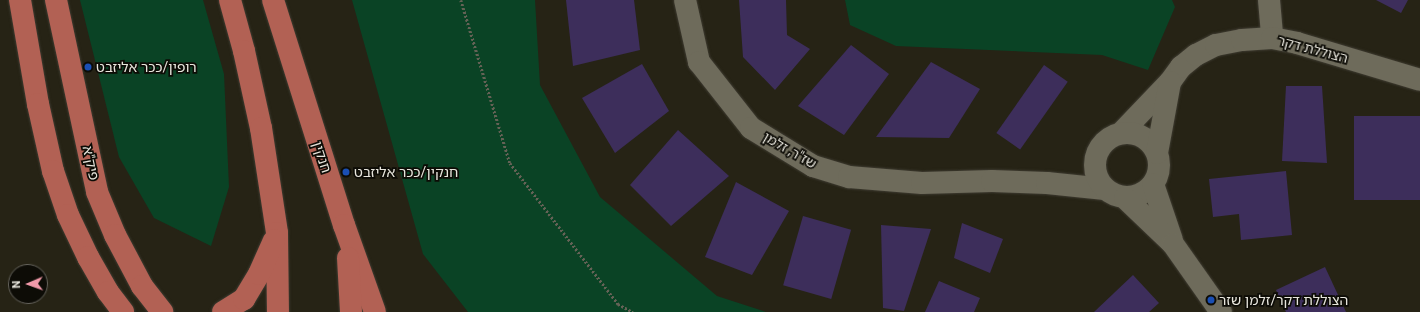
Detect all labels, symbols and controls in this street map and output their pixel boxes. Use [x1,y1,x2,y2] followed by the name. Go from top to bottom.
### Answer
[1276,32,1350,66] street label: הצוללת דקר
[96,59,197,75] place label: רופין/ככר אליזבט
[83,62,93,72] marker: רופין/ככר אליזבט
[760,128,820,172] street label: שז"ר, זלמן
[309,139,335,175] street label: חנקין
[79,144,103,182] street label: פיק"א
[354,164,458,180] place label: חנקין/ככר אליזבט
[341,167,351,177] marker: חנקין/ככר אליזבט
[8,264,48,304] north arrow
[10,280,23,289] text: N
[1219,292,1348,308] place label: הצוללת דקר/זלמן שזר
[1206,295,1216,305] marker: הצוללת דקר/זלמן שזר

